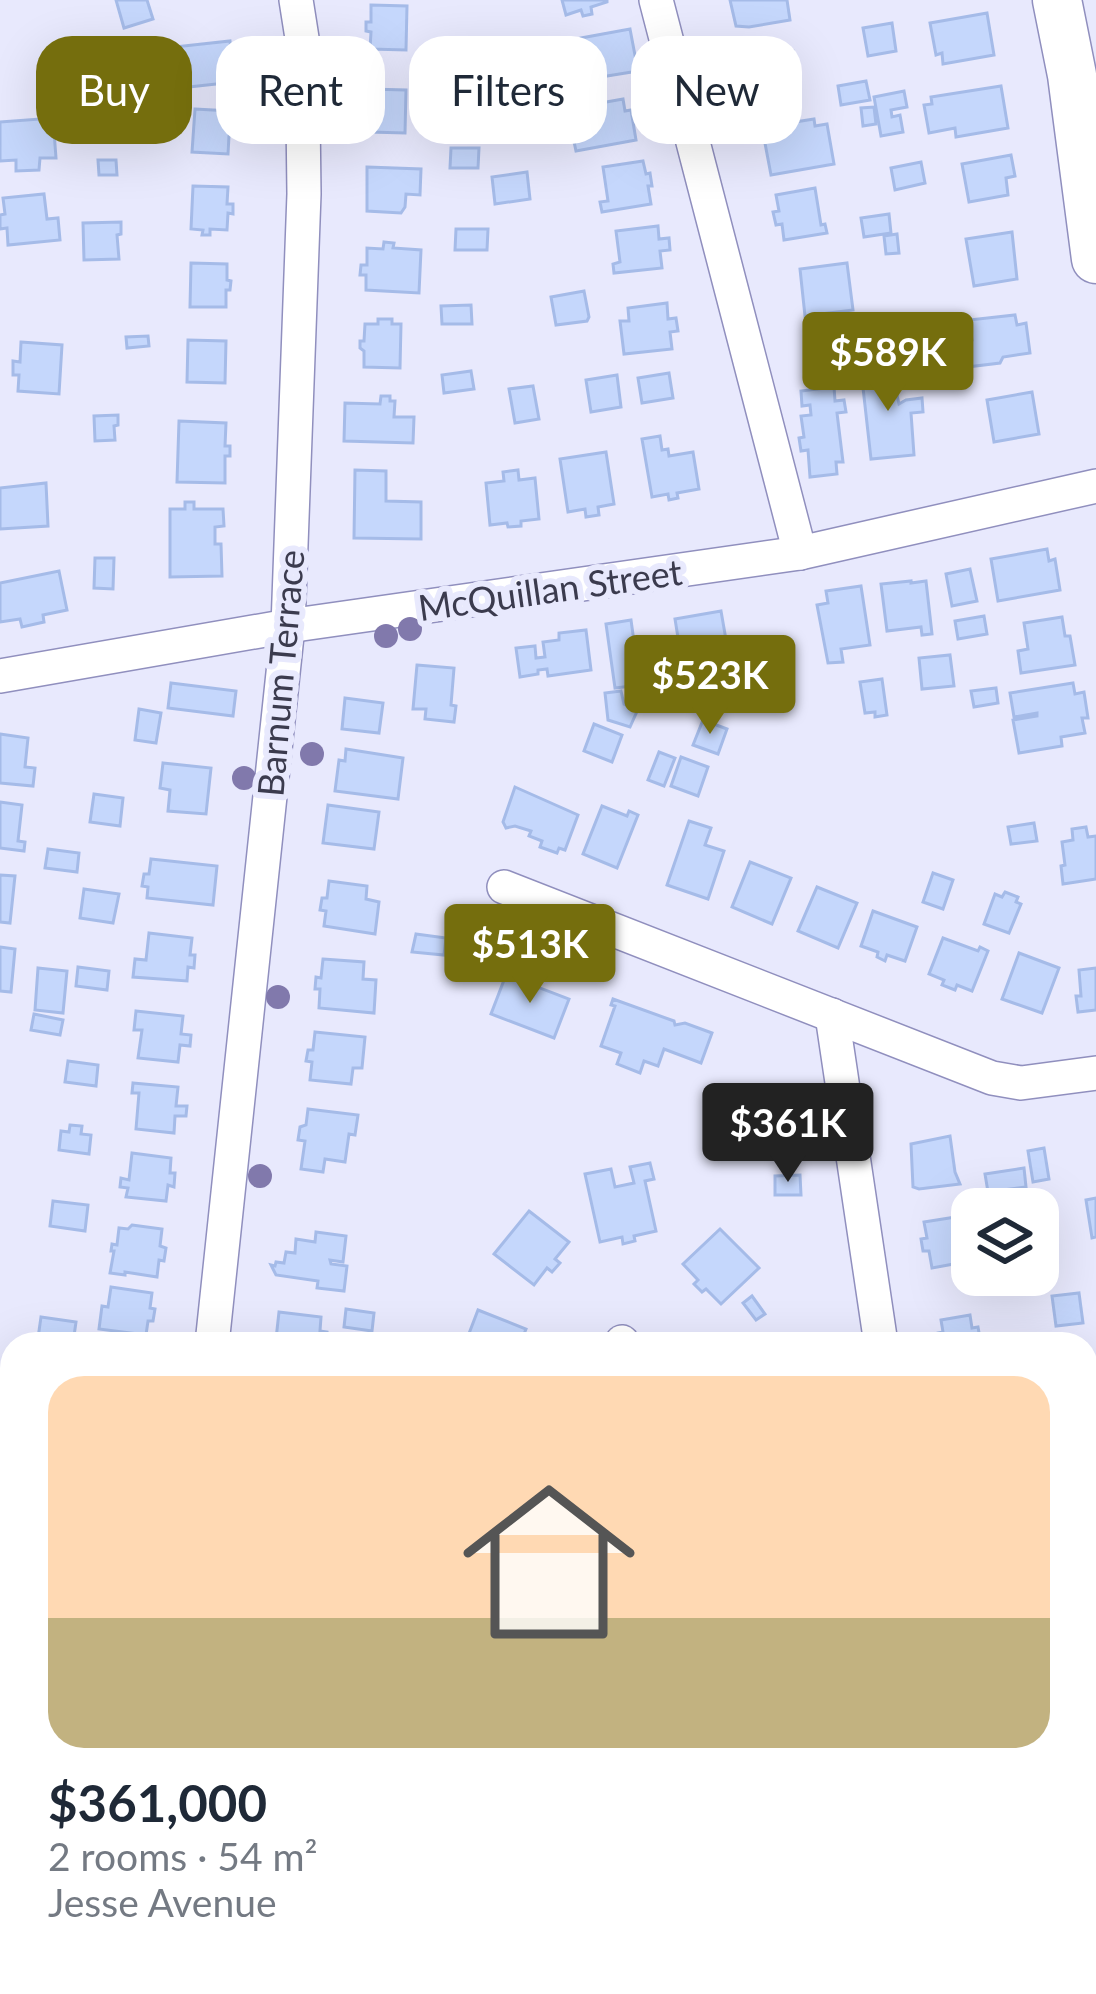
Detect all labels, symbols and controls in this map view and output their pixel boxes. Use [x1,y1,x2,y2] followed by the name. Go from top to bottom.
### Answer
[36,36,192,144] chip: Buy
[216,36,385,144] chip: Rent
[409,36,607,144] chip: Filters
[631,36,802,144] chip: New
[804,312,972,414] pin: $589K
[829,328,947,374] text: $589K
[247,548,313,798] street label: Barnum Terrace
[415,549,685,629] street label: McQuillan Street
[626,635,794,737] pin: $523K
[651,651,769,697] text: $523K
[446,904,614,1006] pin: $513K
[471,920,589,966] text: $513K
[704,1083,872,1185] pin: $361K
[729,1099,847,1145] text: $361K
[951,1188,1059,1296] map controls
[951,1188,1059,1296] button: layers
[441,1454,657,1670] icon: home
[48,1772,267,1833] text: $361,000
[48,1833,318,1879] text: 2 rooms · 54 m²
[48,1879,277,1925] text: Jesse Avenue

